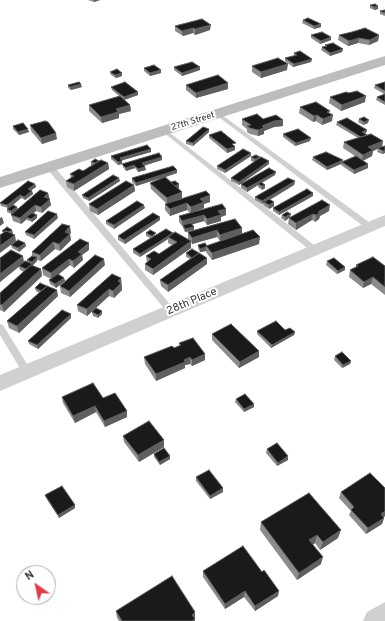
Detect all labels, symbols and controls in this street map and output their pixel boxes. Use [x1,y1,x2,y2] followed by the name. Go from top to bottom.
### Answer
[170,110,216,134] street label: 27th Street
[165,286,219,318] street label: 28th Place
[16,565,56,605] north arrow
[23,568,37,584] text: N

